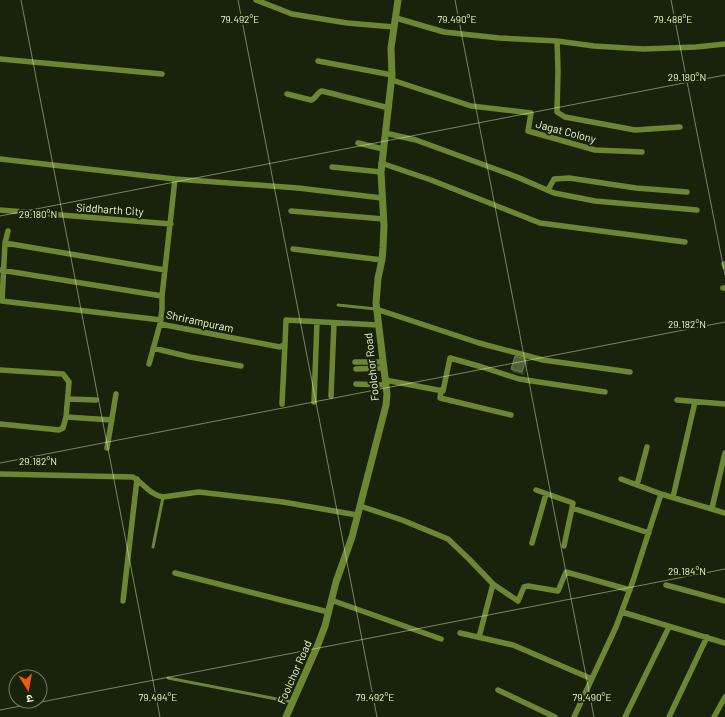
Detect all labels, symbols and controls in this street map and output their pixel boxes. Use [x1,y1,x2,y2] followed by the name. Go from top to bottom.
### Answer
[221,13,259,25] text: 79.492°E
[438,13,476,25] text: 79.490°E
[654,13,692,25] text: 79.488°E
[668,71,706,83] text: 29.180°N
[535,117,597,145] street label: Jagat Colony
[76,200,144,218] street label: Siddharth City
[19,208,57,220] text: 29.180°N
[165,308,235,334] street label: Shrirampuram
[668,318,706,330] text: 29.182°N
[361,332,381,402] street label: Foolchor Road
[19,455,57,467] text: 29.182°N
[668,565,706,577] text: 29.184°N
[274,638,314,706] street label: Foolchor Road
[8,669,48,709] north arrow
[139,691,177,703] text: 79.494°E
[356,691,394,703] text: 79.492°E
[573,691,611,703] text: 79.490°E
[25,692,34,706] text: उ

